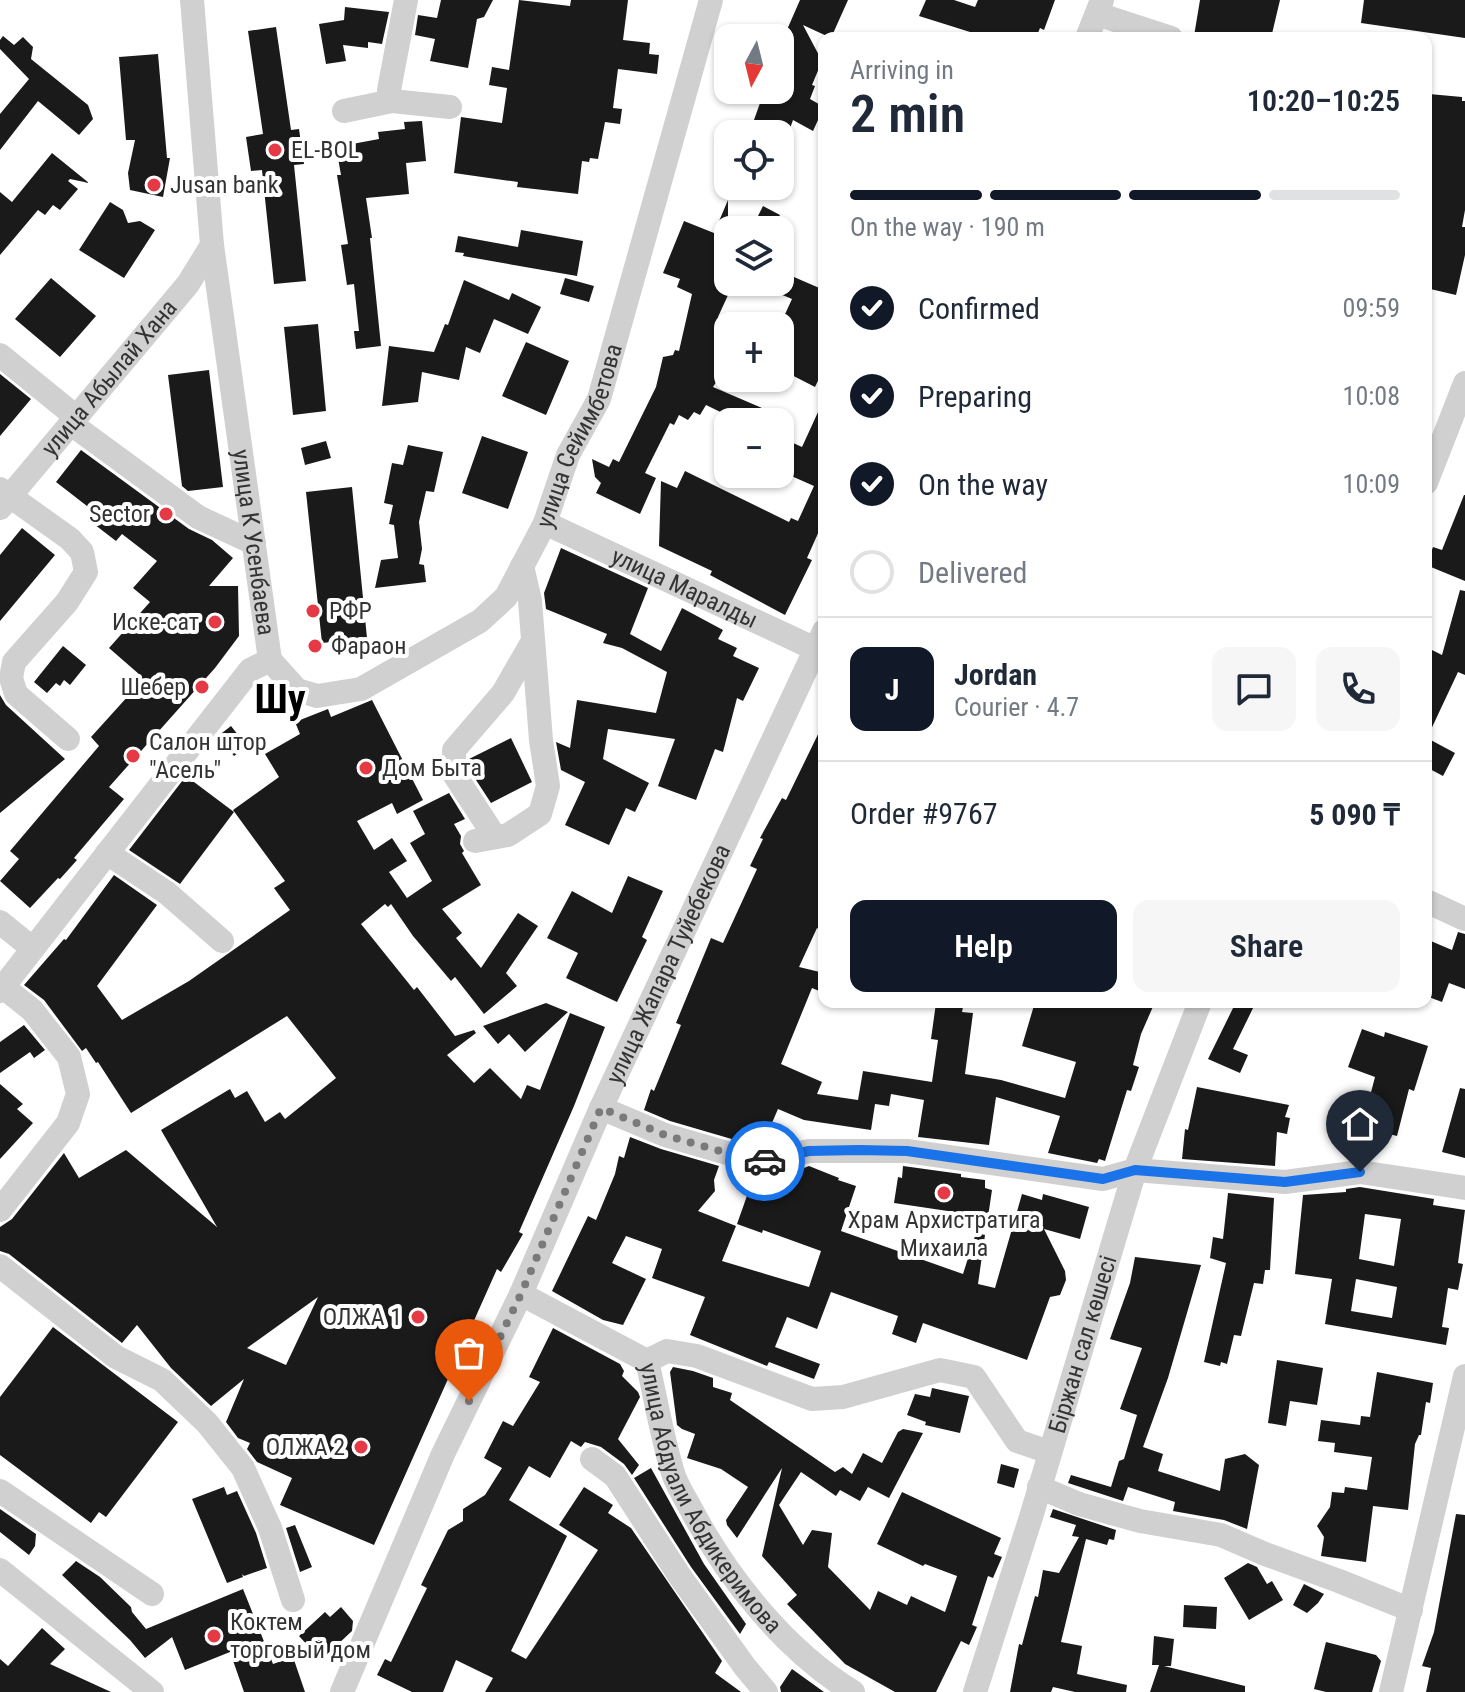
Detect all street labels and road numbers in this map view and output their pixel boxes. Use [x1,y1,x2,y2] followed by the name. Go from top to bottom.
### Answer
[36,294,183,462] street label: улица Абылай Хана
[530,341,628,531] street label: улица Сейимбетова
[227,448,280,637] street label: улица К Усенбаева
[607,542,762,634] street label: улица Маралды
[600,840,736,1088] street label: улица Жапара Туйебекова
[1043,1252,1123,1436] street label: Біржан сал көшесі
[634,1360,787,1639] street label: улица Абдуали Абдикеримова

